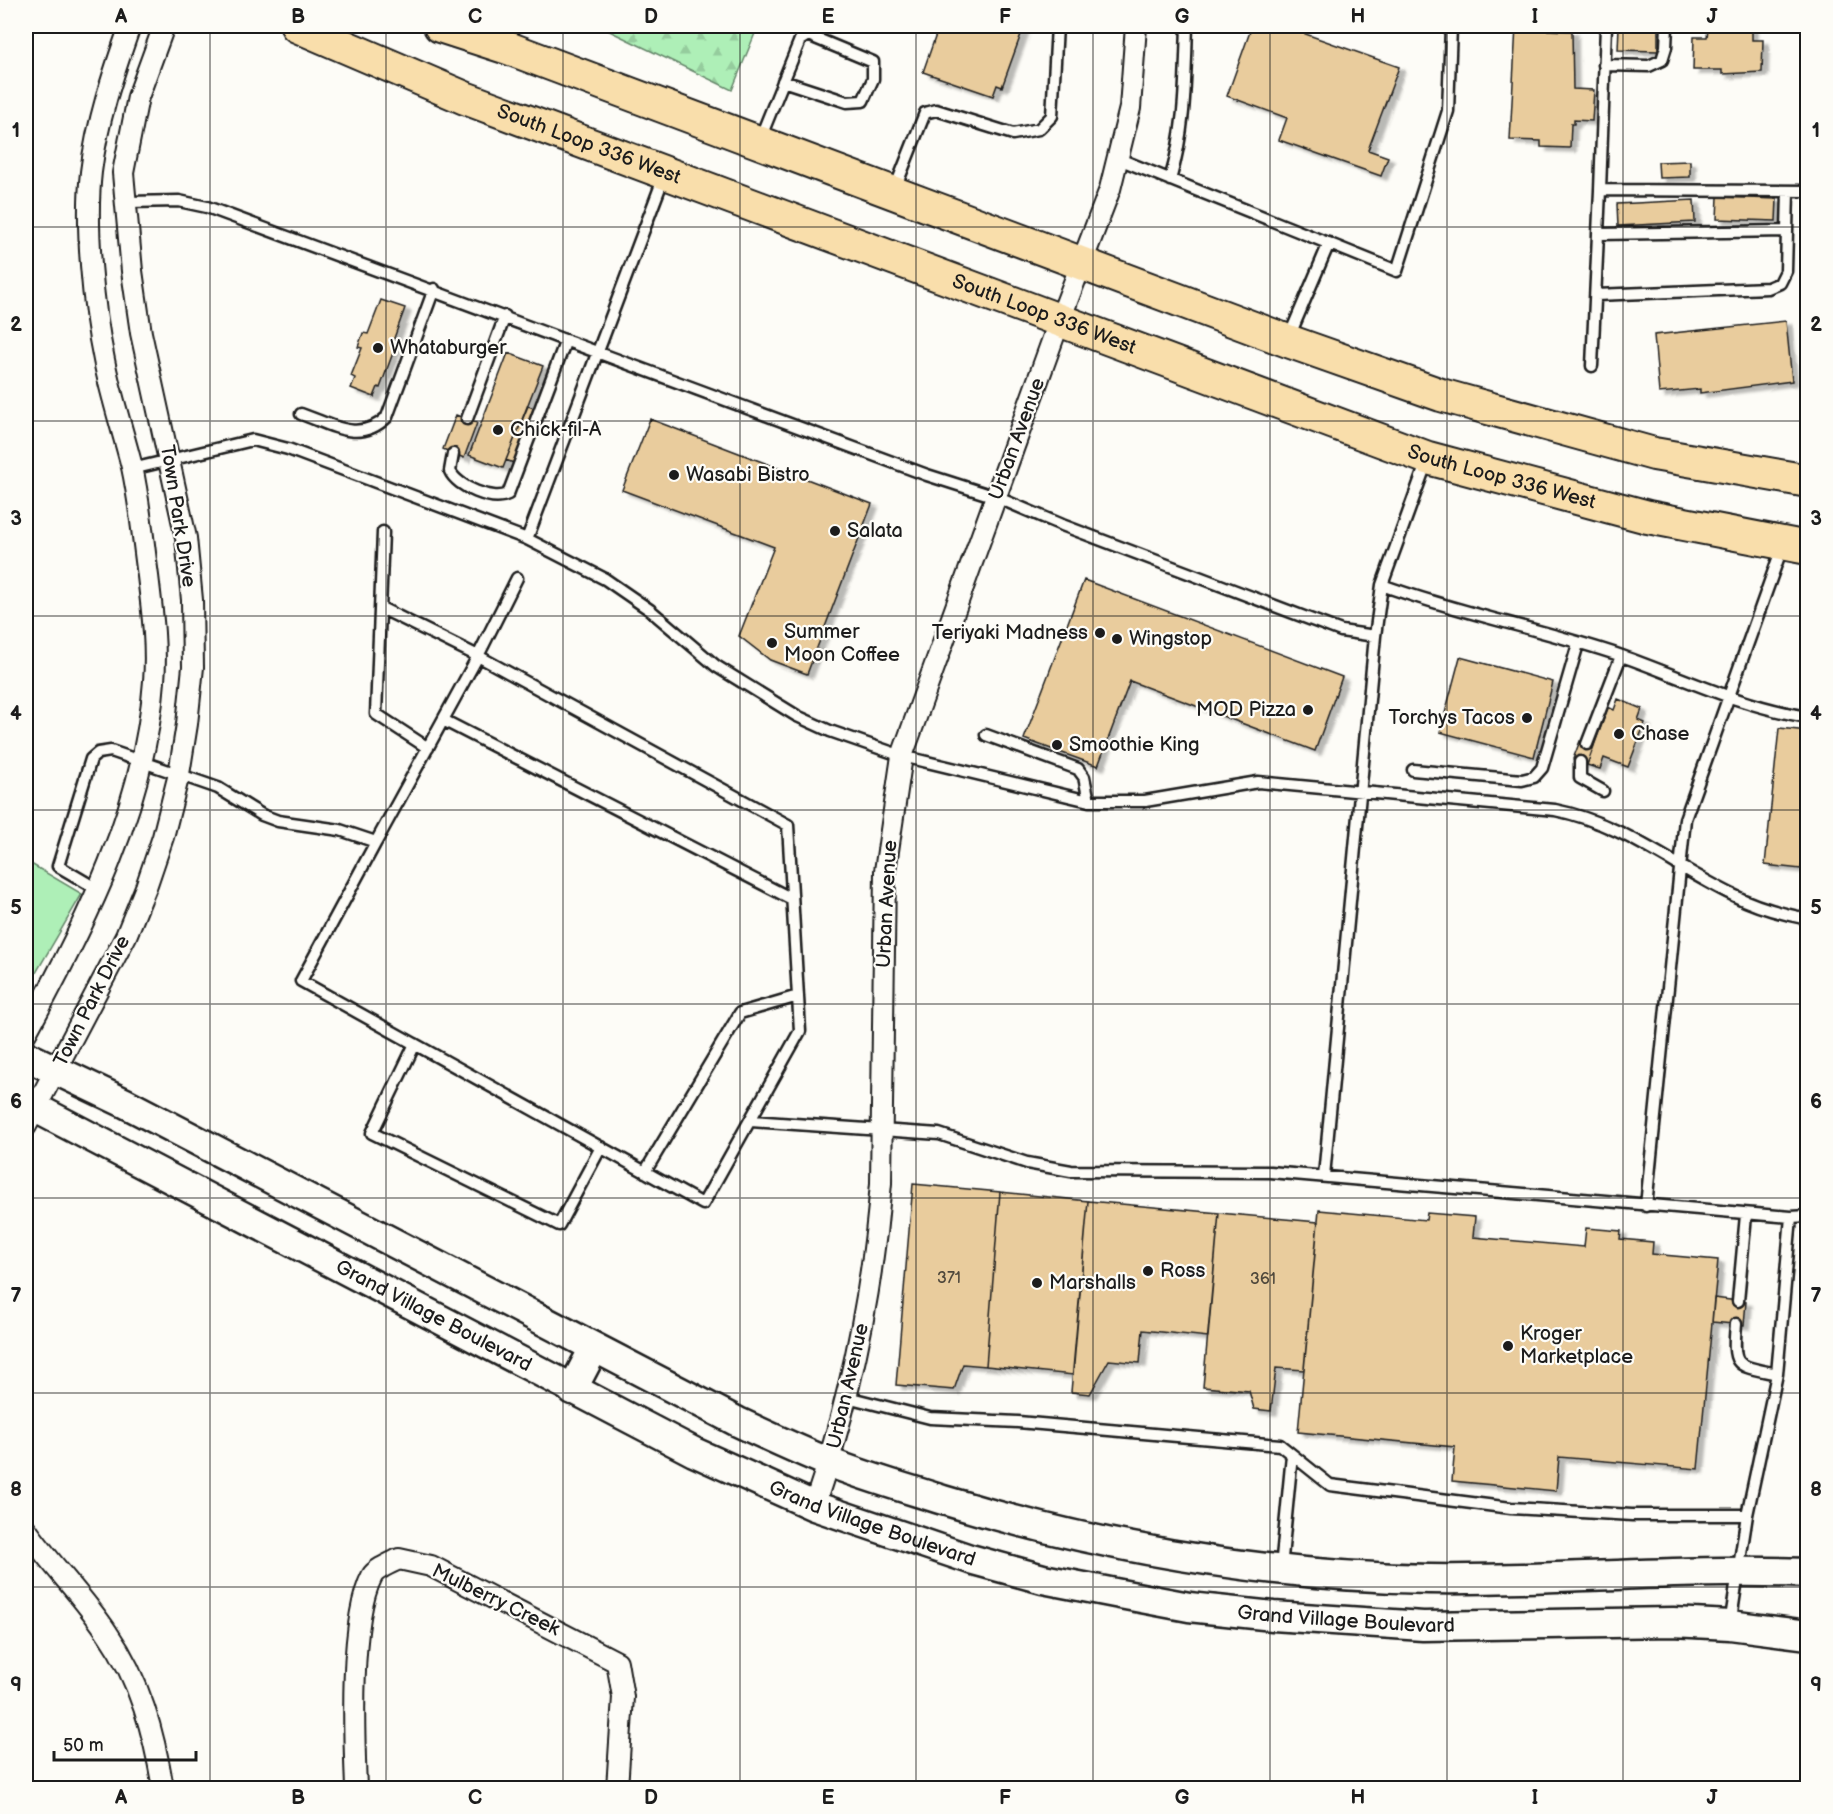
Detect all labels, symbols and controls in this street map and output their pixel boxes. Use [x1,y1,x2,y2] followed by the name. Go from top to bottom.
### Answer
[114,5,128,29] text: A
[291,5,305,29] text: B
[468,5,482,29] text: C
[644,5,658,29] text: D
[822,5,835,29] text: E
[999,5,1011,29] text: F
[1175,5,1190,29] text: G
[1351,5,1365,29] text: H
[1532,5,1538,29] text: I
[1707,5,1719,29] text: J
[494,99,684,190] street label: South Loop 336 West
[12,119,20,143] text: 1
[1812,119,1820,143] text: 1
[949,269,1139,360] street label: South Loop 336 West
[10,313,22,337] text: 2
[1810,313,1822,337] text: 2
[390,336,507,360] place label: Whataburger
[371,341,385,355] marker: Whataburger
[984,375,1050,503] street label: Urban Avenue
[510,418,602,442] place label: Chick-fil-A
[491,423,505,437] marker: Chick-fil-A
[1404,439,1598,514] street label: South Loop 336 West
[155,443,201,589] street label: Town Park Drive
[686,463,810,487] place label: Wasabi Bistro
[667,468,681,482] marker: Wasabi Bistro
[10,507,22,531] text: 3
[1810,507,1822,531] text: 3
[847,519,903,543] place label: Salata
[828,524,842,538] marker: Salata
[784,620,900,667] place label: Summer Moon Coffee
[932,621,1088,645] place label: Teriyaki Madness
[1093,626,1107,640] marker: Teriyaki Madness
[1129,627,1212,651] place label: Wingstop
[1110,632,1124,646] marker: Wingstop
[765,636,779,650] marker: Summer Moon Coffee
[1196,698,1296,722] place label: MOD Pizza
[10,702,22,726] text: 4
[1810,702,1822,726] text: 4
[1301,703,1315,717] marker: MOD Pizza
[1389,706,1515,730] place label: Torchys Tacos
[1520,711,1534,725] marker: Torchys Tacos
[1631,722,1690,746] place label: Chase
[1612,727,1626,741] marker: Chase
[1069,733,1200,757] place label: Smoothie King
[1050,738,1064,752] marker: Smoothie King
[872,839,902,969] street label: Urban Avenue
[10,896,22,920] text: 5
[1810,896,1822,920] text: 5
[49,931,135,1071] street label: Town Park Drive
[10,1090,22,1114] text: 6
[1810,1090,1822,1114] text: 6
[332,1255,536,1377] street label: Grand Village Boulevard
[1160,1259,1205,1283] place label: Ross
[1141,1264,1155,1278] marker: Ross
[937,1269,961,1288] house number: 371
[1250,1270,1276,1289] house number: 361
[1049,1271,1136,1295] place label: Marshalls
[1030,1276,1044,1290] marker: Marshalls
[10,1284,22,1308] text: 7
[1810,1284,1822,1308] text: 7
[822,1321,874,1451] street label: Urban Avenue
[1520,1322,1633,1369] place label: Kroger Marketplace
[1501,1339,1515,1353] marker: Kroger Marketplace
[765,1475,979,1572] street label: Grand Village Boulevard
[10,1478,22,1502] text: 8
[1810,1478,1822,1502] text: 8
[428,1559,564,1641] street label: Mulberry Creek
[1236,1600,1455,1638] street label: Grand Village Boulevard
[10,1673,22,1697] text: 9
[1810,1673,1822,1697] text: 9
[54,1724,196,1762] scale bar
[63,1735,104,1756] text: 50 m
[114,1786,128,1810] text: A
[291,1786,305,1810] text: B
[468,1786,482,1810] text: C
[644,1786,658,1810] text: D
[822,1786,835,1810] text: E
[999,1786,1011,1810] text: F
[1175,1786,1190,1810] text: G
[1351,1786,1365,1810] text: H
[1532,1786,1538,1810] text: I
[1707,1786,1719,1810] text: J

